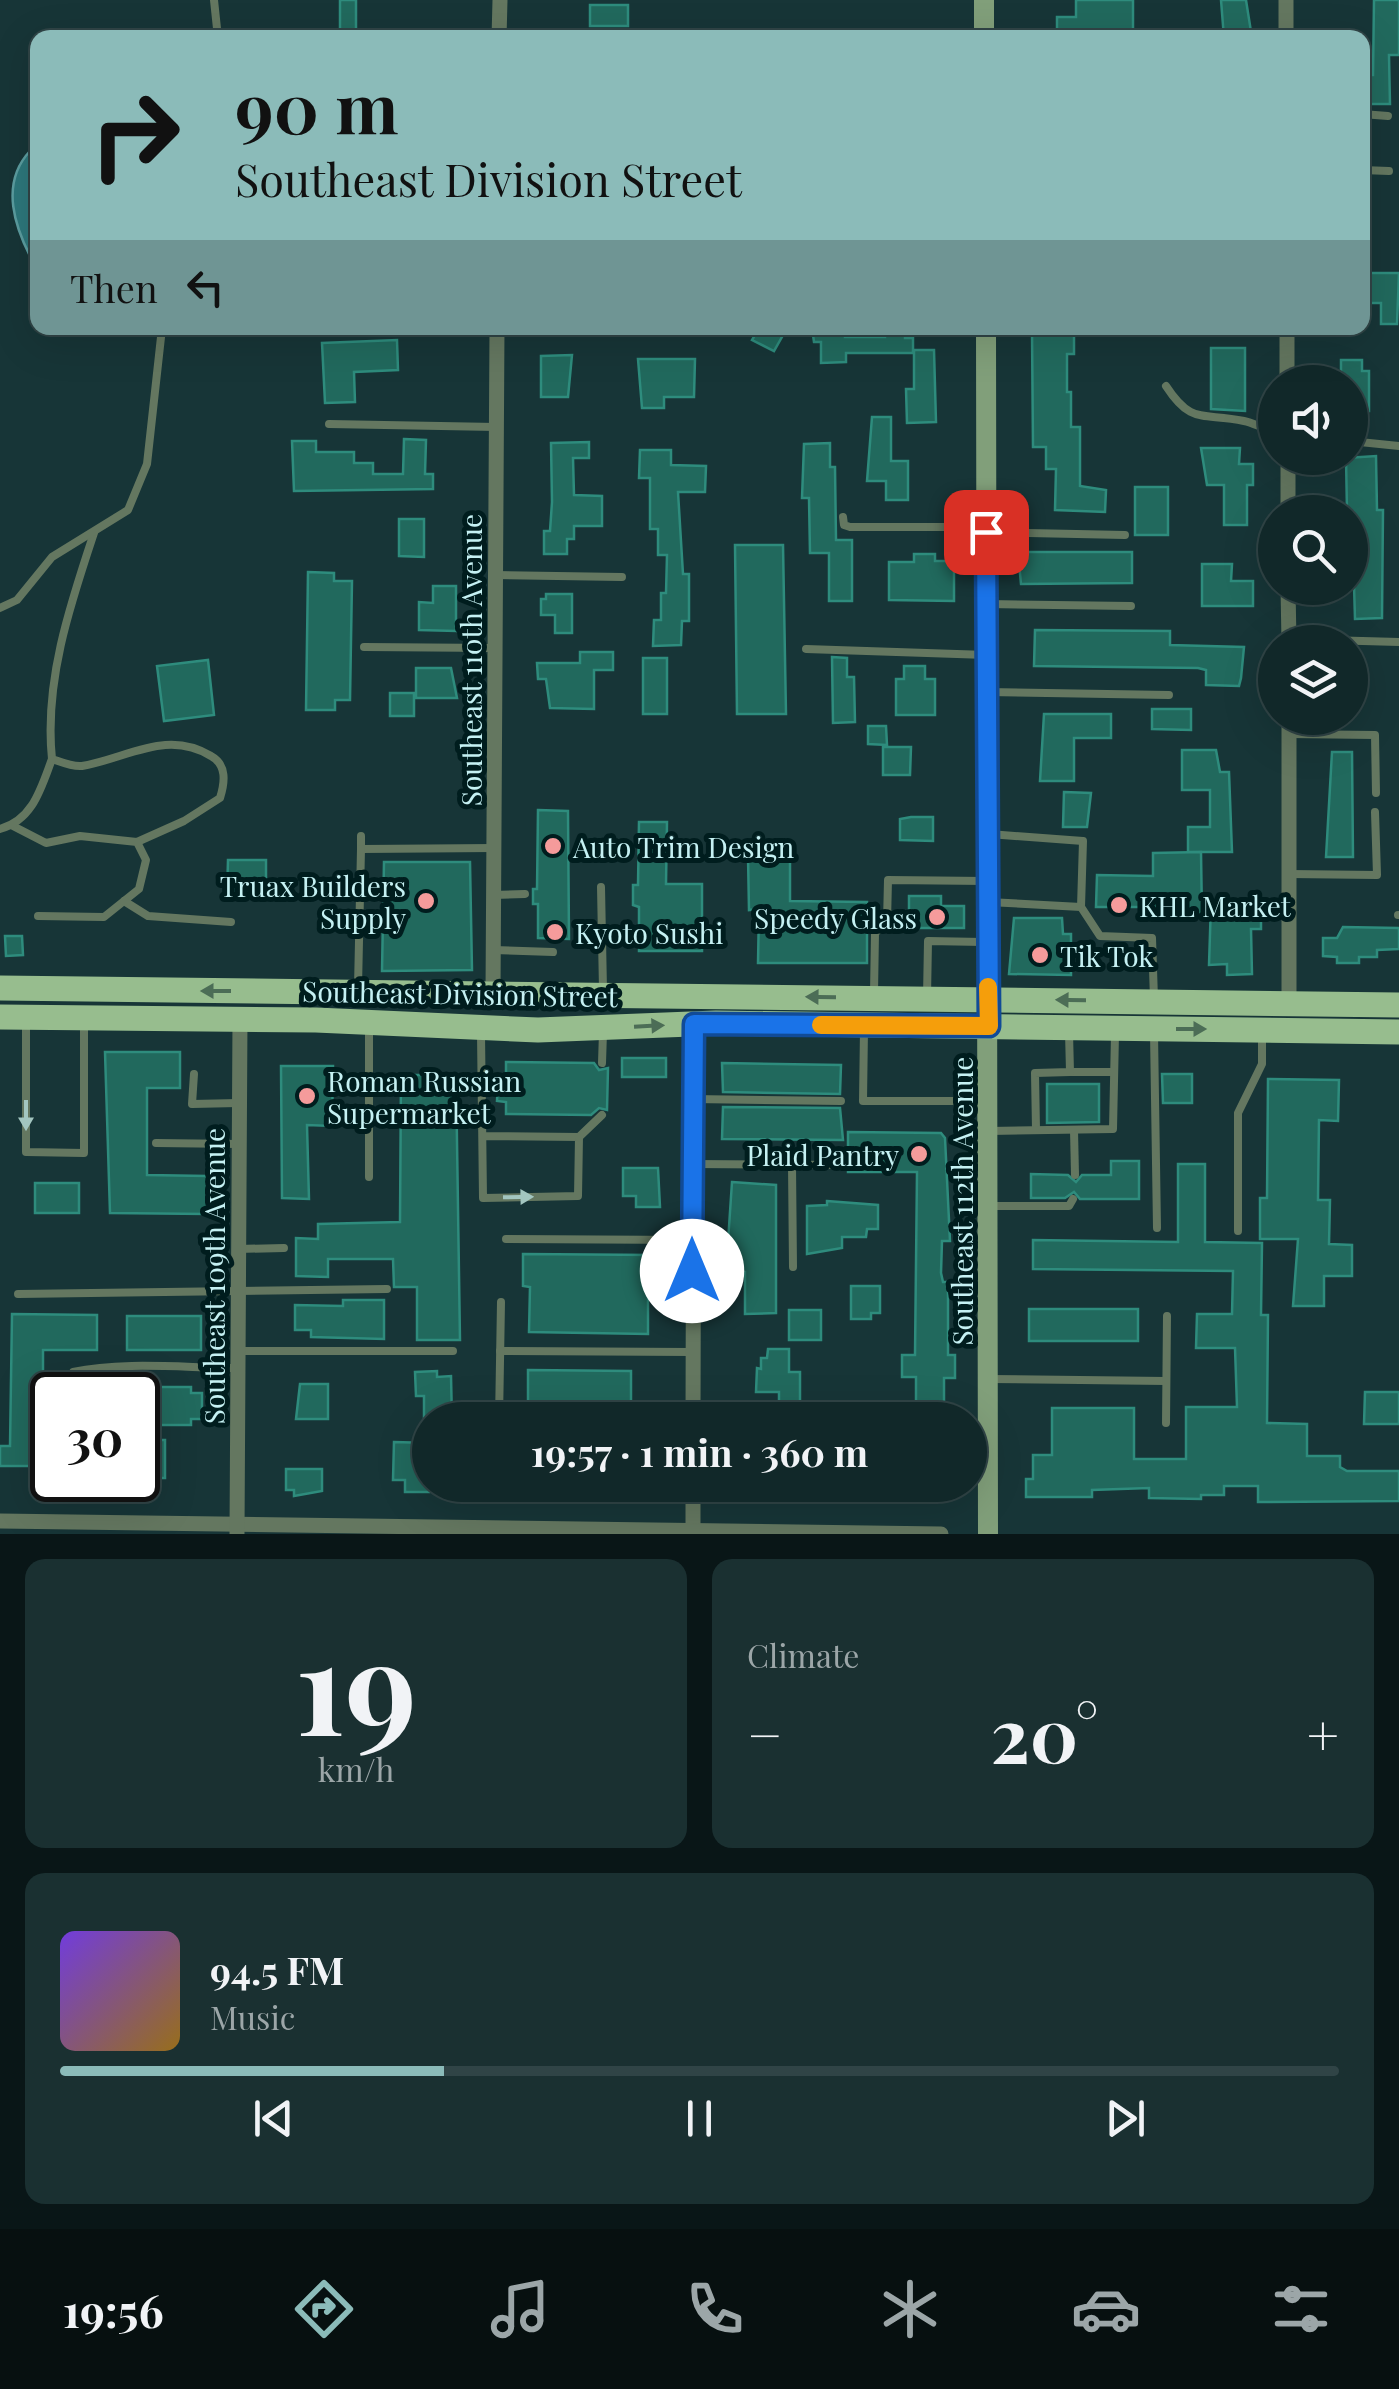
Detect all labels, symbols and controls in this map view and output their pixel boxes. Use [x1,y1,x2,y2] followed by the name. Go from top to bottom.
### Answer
[235,58,399,152] text: 90 m
[70,70,200,200] icon: right
[235,148,742,208] text: Southeast Division Street
[178,260,233,315] icon: left
[70,262,158,313] text: Then
[1258,365,1368,735] map controls
[1258,365,1368,475] button: sound
[944,490,1029,575] pin
[1258,495,1368,605] button: search
[959,505,1014,560] icon: arrive
[452,514,489,806] street label: Southeast 110th Avenue
[1258,625,1368,735] button: layers
[572,828,794,865] place label: Auto Trim Design
[542,835,564,857] marker: Auto Trim Design
[220,867,406,936] place label: Truax Builders Supply
[1139,887,1292,924] place label: KHL Market
[415,890,437,912] marker: Truax Builders Supply
[1108,894,1130,916] marker: KHL Market
[754,899,917,936] place label: Speedy Glass
[926,906,948,928] marker: Speedy Glass
[575,914,723,951] place label: Kyoto Sushi
[544,921,566,943] marker: Kyoto Sushi
[1060,937,1154,974] place label: Tik Tok
[1029,944,1051,966] marker: Tik Tok
[302,972,619,1014] street label: Southeast Division Street
[199,983,231,999] one-way arrow
[804,989,836,1005] one-way arrow
[1054,992,1086,1008] one-way arrow
[633,1018,665,1034] one-way arrow
[1176,1021,1208,1037] one-way arrow
[943,1056,980,1346] street label: Southeast 112th Avenue
[327,1062,522,1131] place label: Roman Russian Supermarket
[296,1085,318,1107] marker: Roman Russian Supermarket
[18,1100,34,1132] one-way arrow
[195,1128,232,1424] street label: Southeast 109th Avenue
[746,1136,899,1173] place label: Plaid Pantry
[908,1143,930,1165] marker: Plaid Pantry
[503,1189,535,1205] one-way arrow
[640,1219,744,1323] position arrow
[30,1372,160,1502] speed limit sign: 30
[531,1426,868,1477] text: 19:57 · 1 min · 360 m
[295,1595,417,1769] text: 19
[747,1633,859,1676] text: Climate
[991,1682,1099,1782] text: 20°
[747,1696,783,1770] text: −
[1307,1696,1339,1770] text: +
[318,1747,394,1790] text: km/h
[210,1944,344,1995] text: 94.5 FM
[210,1995,295,2038] text: Music
[246,2091,301,2146] icon: previous
[672,2091,727,2146] icon: pause
[1098,2091,1153,2146] icon: next
[289,2274,359,2344] icon: directions
[485,2274,555,2344] icon: music
[680,2274,750,2344] icon: phone
[875,2274,945,2344] icon: climate
[1071,2274,1141,2344] icon: car
[1266,2274,1336,2344] icon: filters
[63,2279,164,2339] text: 19:56

